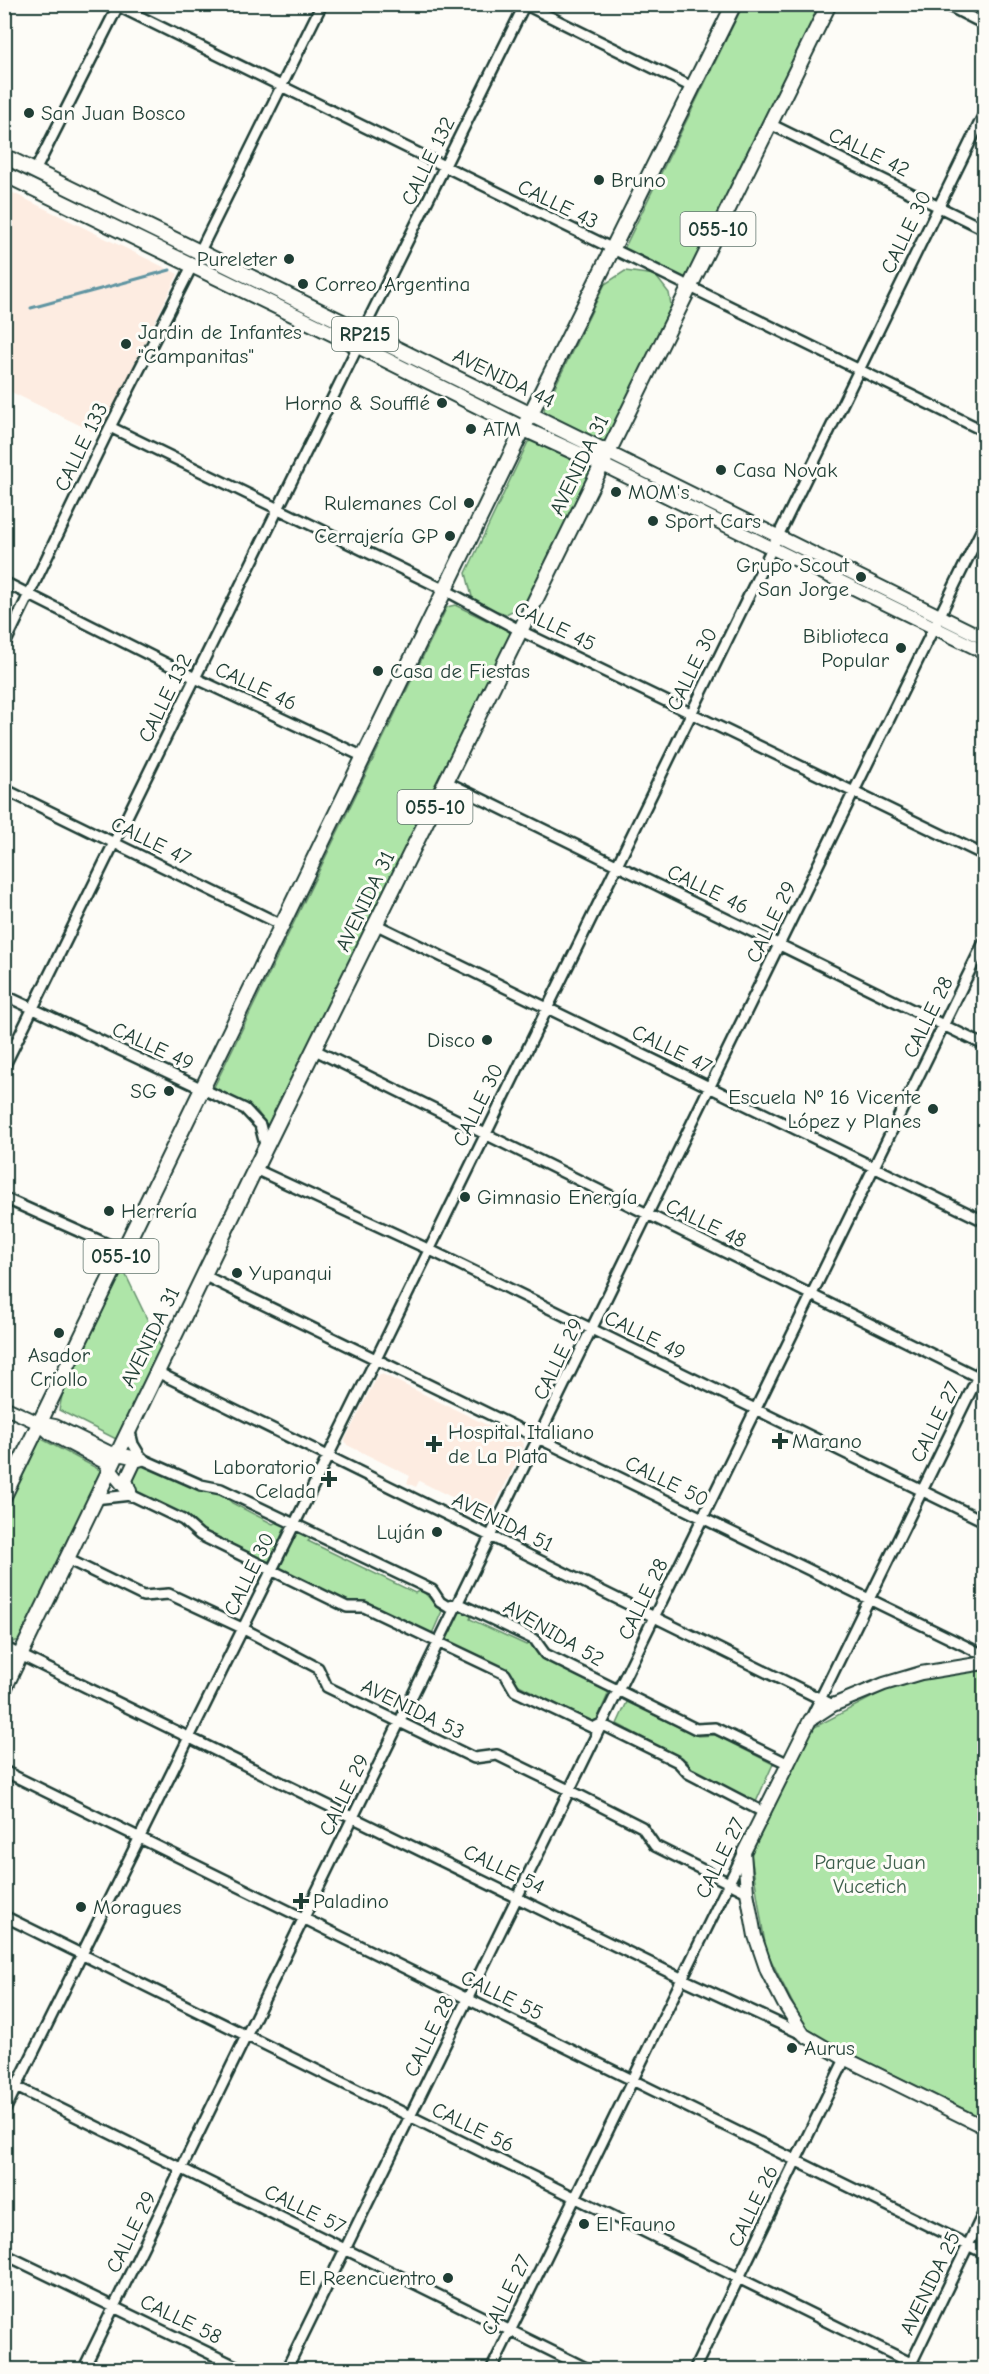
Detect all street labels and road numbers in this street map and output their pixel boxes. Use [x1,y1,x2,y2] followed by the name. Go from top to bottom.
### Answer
[396,113,460,209] street label: CALLE 132
[825,122,913,182] street label: CALLE 42
[514,174,602,234] street label: CALLE 43
[876,187,936,277] street label: CALLE 30
[680,212,756,246] road number: 055-10
[332,317,398,351] road number: RP215
[449,343,559,413] street label: AVENIDA 44
[49,399,113,495] street label: CALLE 133
[544,411,614,519] street label: AVENIDA 31
[510,596,600,656] street label: CALLE 45
[662,624,722,714] street label: CALLE 30
[133,650,197,746] street label: CALLE 132
[211,657,301,715] street label: CALLE 46
[398,790,472,824] road number: 055-10
[107,811,195,871] street label: CALLE 47
[330,847,400,955] street label: AVENIDA 31
[663,859,753,919] street label: CALLE 46
[741,877,801,967] street label: CALLE 29
[898,972,958,1062] street label: CALLE 28
[108,1017,198,1075] street label: CALLE 49
[628,1019,716,1079] street label: CALLE 47
[448,1060,508,1150] street label: CALLE 30
[662,1193,750,1253] street label: CALLE 48
[84,1239,158,1273] road number: 055-10
[115,1283,185,1391] street label: AVENIDA 31
[601,1305,689,1365] street label: CALLE 49
[528,1314,588,1404] street label: CALLE 29
[905,1378,965,1466] street label: CALLE 27
[621,1450,713,1512] street label: CALLE 50
[449,1487,557,1557] street label: AVENIDA 51
[219,1529,279,1619] street label: CALLE 30
[613,1554,673,1644] street label: CALLE 28
[499,1595,609,1671] street label: AVENIDA 52
[358,1674,468,1744] street label: AVENIDA 53
[314,1750,374,1840] street label: CALLE 29
[690,1814,750,1902] street label: CALLE 27
[459,1839,549,1899] street label: CALLE 54
[457,1965,547,2025] street label: CALLE 55
[399,1991,459,2081] street label: CALLE 28
[428,2097,518,2157] street label: CALLE 56
[723,2161,783,2251] street label: CALLE 26
[261,2179,349,2239] street label: CALLE 57
[101,2187,161,2277] street label: CALLE 29
[895,2227,965,2339] street label: AVENIDA 25
[476,2251,536,2339] street label: CALLE 27
[136,2289,226,2349] street label: CALLE 58

